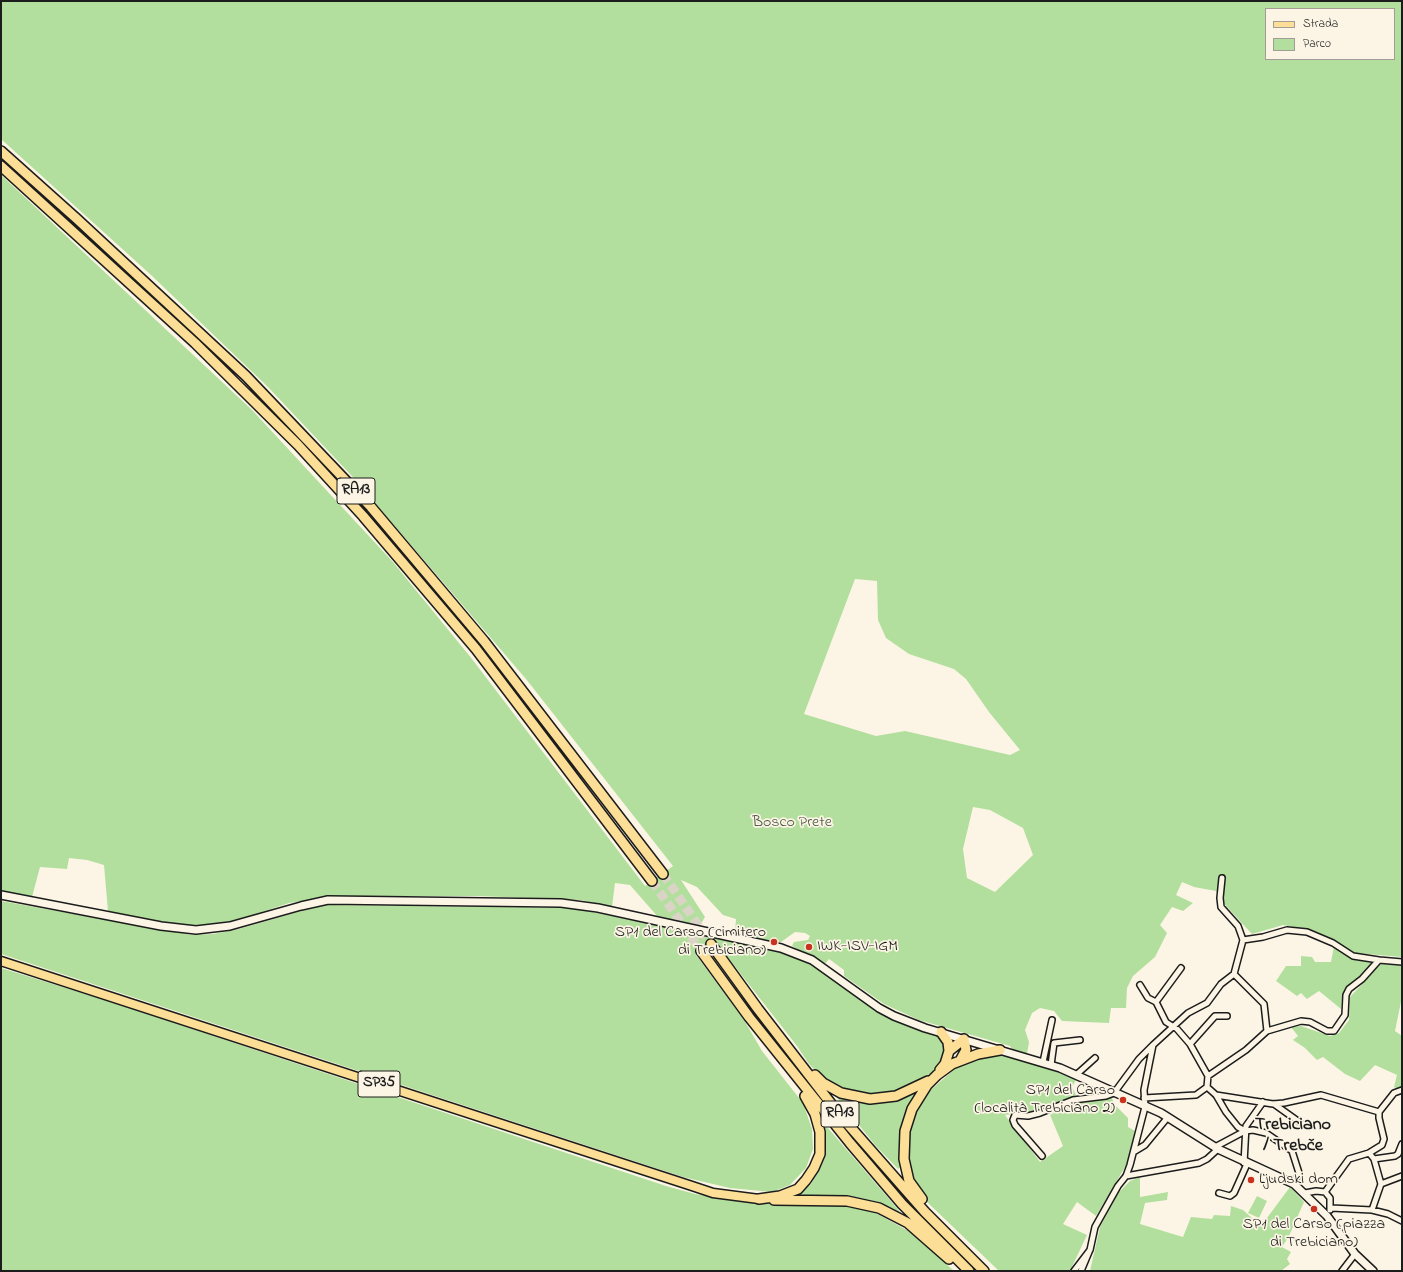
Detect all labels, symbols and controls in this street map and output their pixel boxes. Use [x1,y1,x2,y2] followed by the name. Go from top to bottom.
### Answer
[1265,8,1395,60] legend
[1303,15,1338,33] text: Strada
[1303,35,1331,53] text: Parco
[337,478,375,504] road number: RA13
[752,813,832,833] park label: Bosco Prete
[615,923,766,961] place label: SP1 del Carso (cimitero di Trebiciano)
[769,937,779,947] marker: SP1 del Carso (cimitero di Trebiciano)
[817,937,898,957] place label: IWK-ISV-IGM
[804,942,814,952] marker: IWK-ISV-IGM
[358,1071,400,1097] road number: SP35
[974,1081,1115,1119] place label: SP1 del Carso (località Trebiciano 2)
[1118,1095,1128,1105] marker: SP1 del Carso (località Trebiciano 2)
[821,1101,859,1127] road number: RA13
[1255,1115,1331,1158] district label: Trebiciano / Trebče
[1259,1170,1338,1190] place label: Ljudski dom
[1246,1175,1256,1185] marker: Ljudski dom
[1309,1204,1319,1214] marker: SP1 del Carso (piazza di Trebiciano)
[1243,1215,1385,1253] place label: SP1 del Carso (piazza di Trebiciano)

